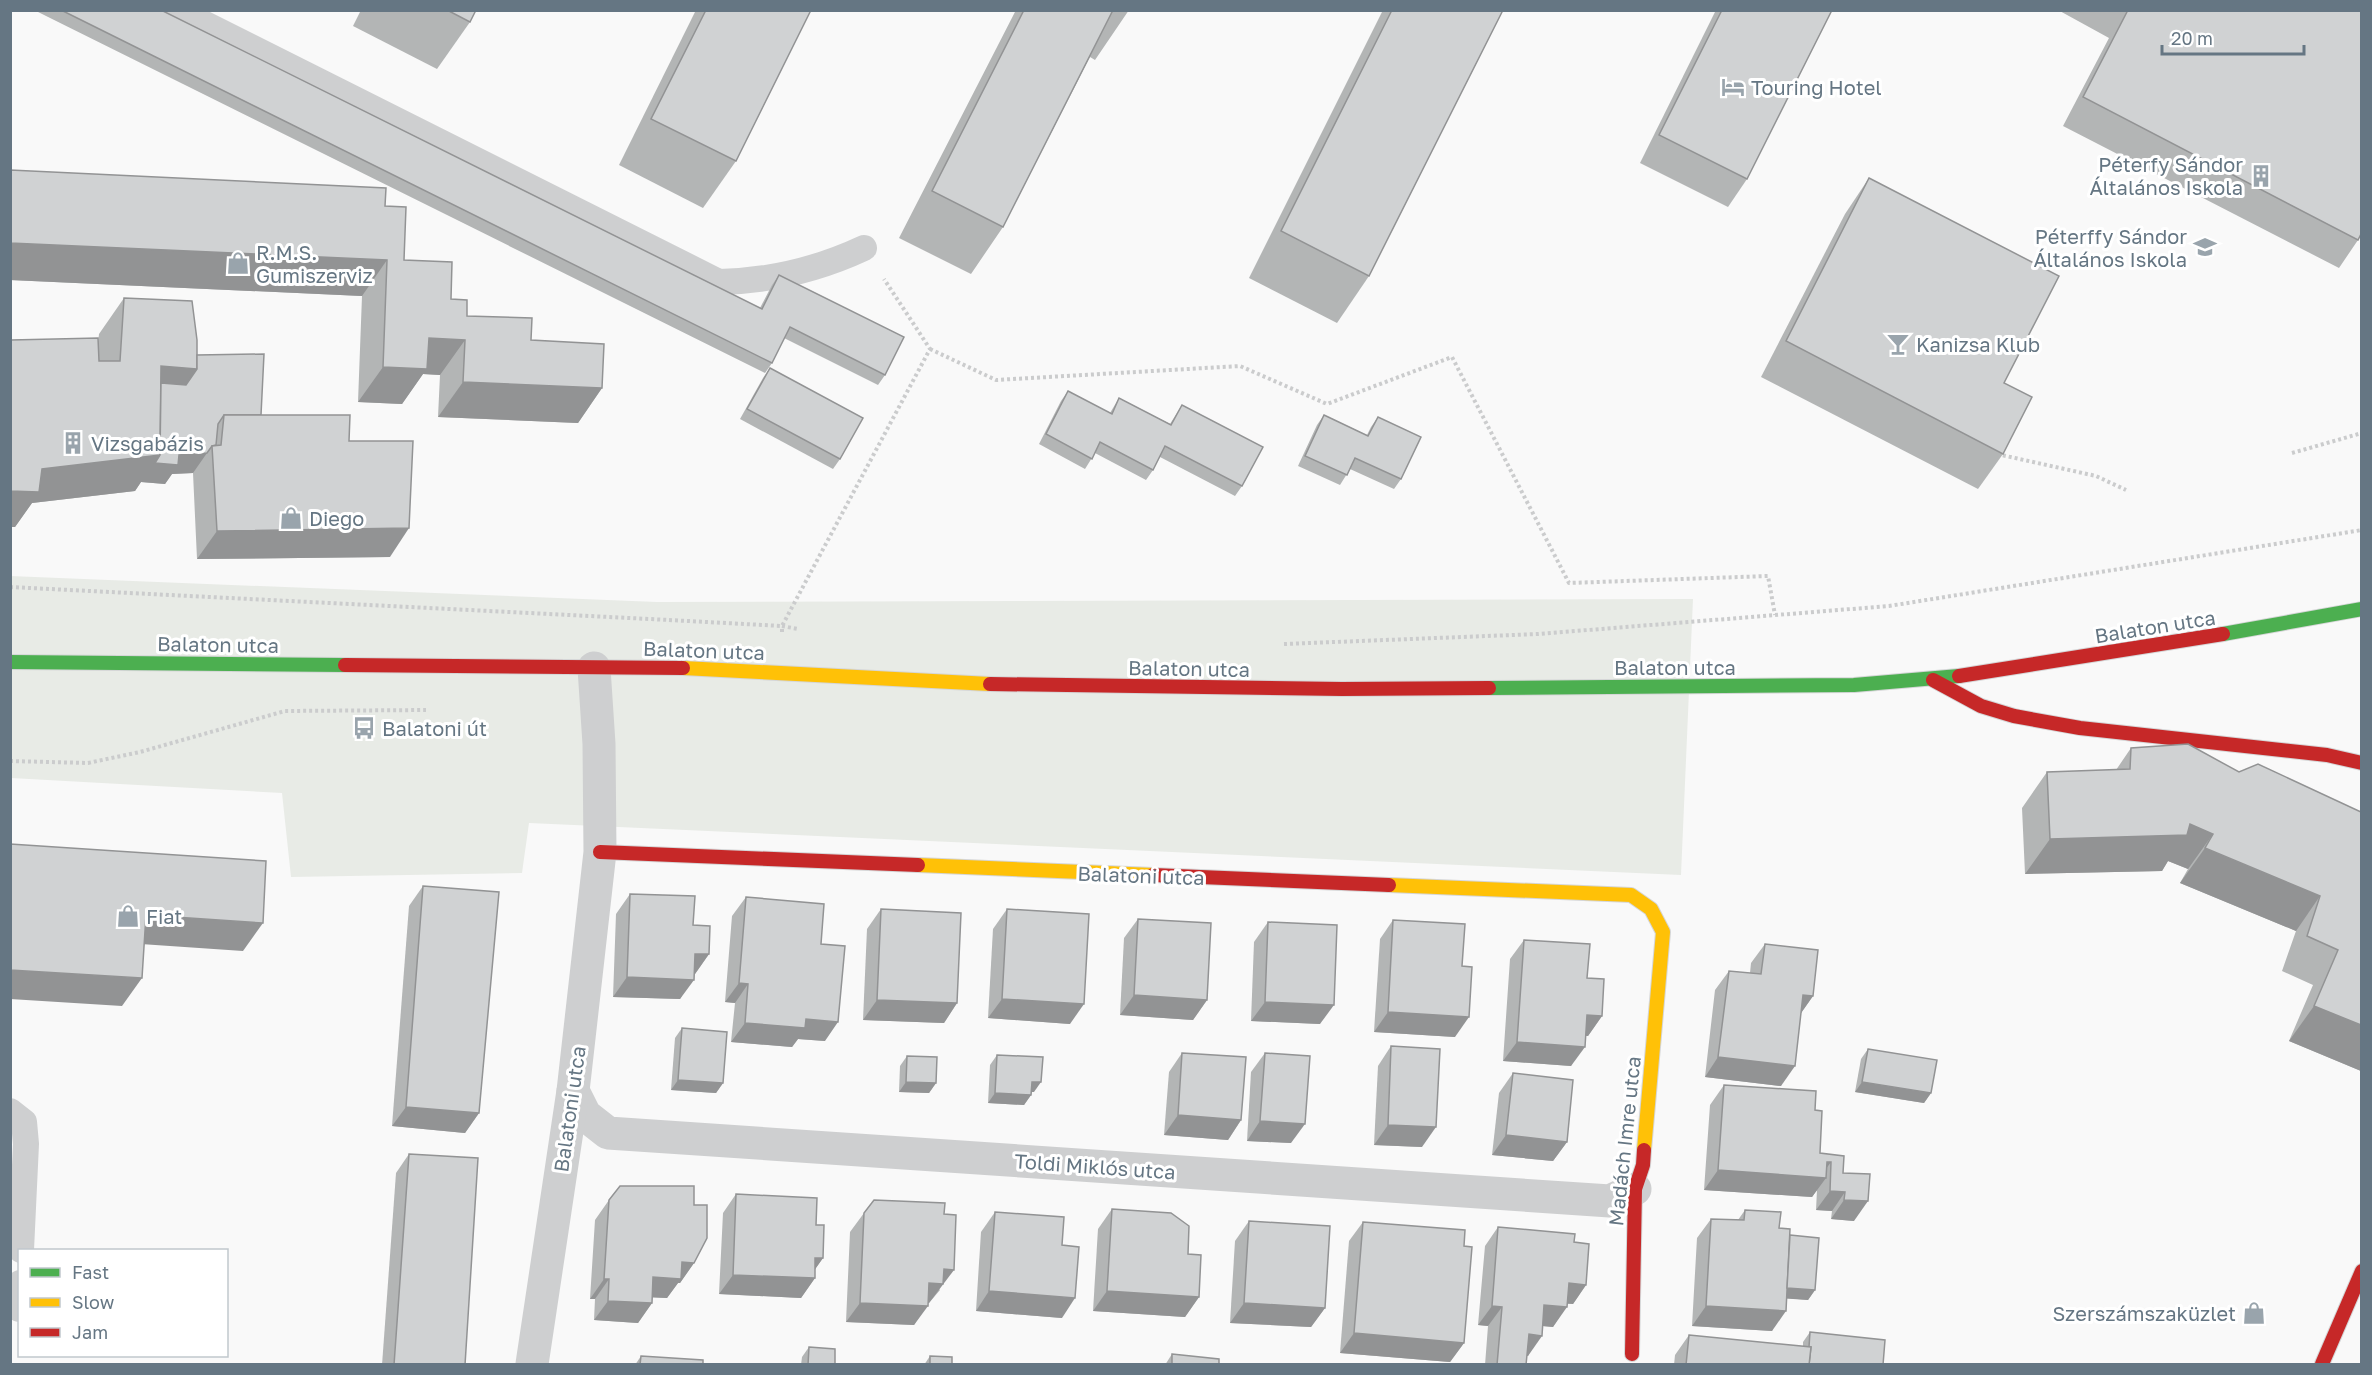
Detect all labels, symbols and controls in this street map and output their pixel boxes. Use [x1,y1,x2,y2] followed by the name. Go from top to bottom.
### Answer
[2162,18,2304,56] scale bar
[2171,27,2213,49] text: 20 m
[1720,74,1746,100] hotel icon: Touring Hotel
[1751,75,1882,99] place label: Touring Hotel
[2090,152,2243,199] place label: Péterfy Sándor Általános Iskola
[2248,163,2274,189] building icon: Péterfy Sándor Általános Iskola
[2034,224,2187,271] place label: Péterffy Sándor Általános Iskola
[2192,234,2218,260] school or university icon: Péterffy Sándor Általános Iskola
[256,240,373,287] place label: R.M.S. Gumiszerviz
[225,250,251,276] shop icon: R.M.S. Gumiszerviz
[1885,331,1911,357] bar icon: Kanizsa Klub
[1916,332,2040,356] place label: Kanizsa Klub
[60,430,86,456] building icon: Vizsgabázis
[91,431,204,455] place label: Vizsgabázis
[278,505,304,531] shop icon: Diego
[309,506,364,530] place label: Diego
[2093,605,2217,647] street label: Balaton utca
[157,631,279,657] street label: Balaton utca
[643,636,765,664] street label: Balaton utca
[1128,655,1250,681] street label: Balaton utca
[1614,655,1736,679] street label: Balaton utca
[351,715,377,741] bus stop icon: Balatoni út
[382,716,487,740] place label: Balatoni út
[1077,861,1205,889] street label: Balatoni utca
[115,903,141,929] shop icon: Fiat
[146,904,182,928] place label: Fiat
[548,1044,590,1174] street label: Balatoni utca
[1603,1055,1645,1227] street label: Madách Imre utca
[1014,1148,1176,1184] street label: Toldi Miklós utca
[18,1249,228,1357] legend
[72,1261,109,1283] text: Fast
[72,1291,115,1313] text: Slow
[2241,1300,2267,1326] shop icon: Szerszámszaküzlet
[2053,1301,2236,1325] place label: Szerszámszaküzlet
[72,1321,108,1343] text: Jam

